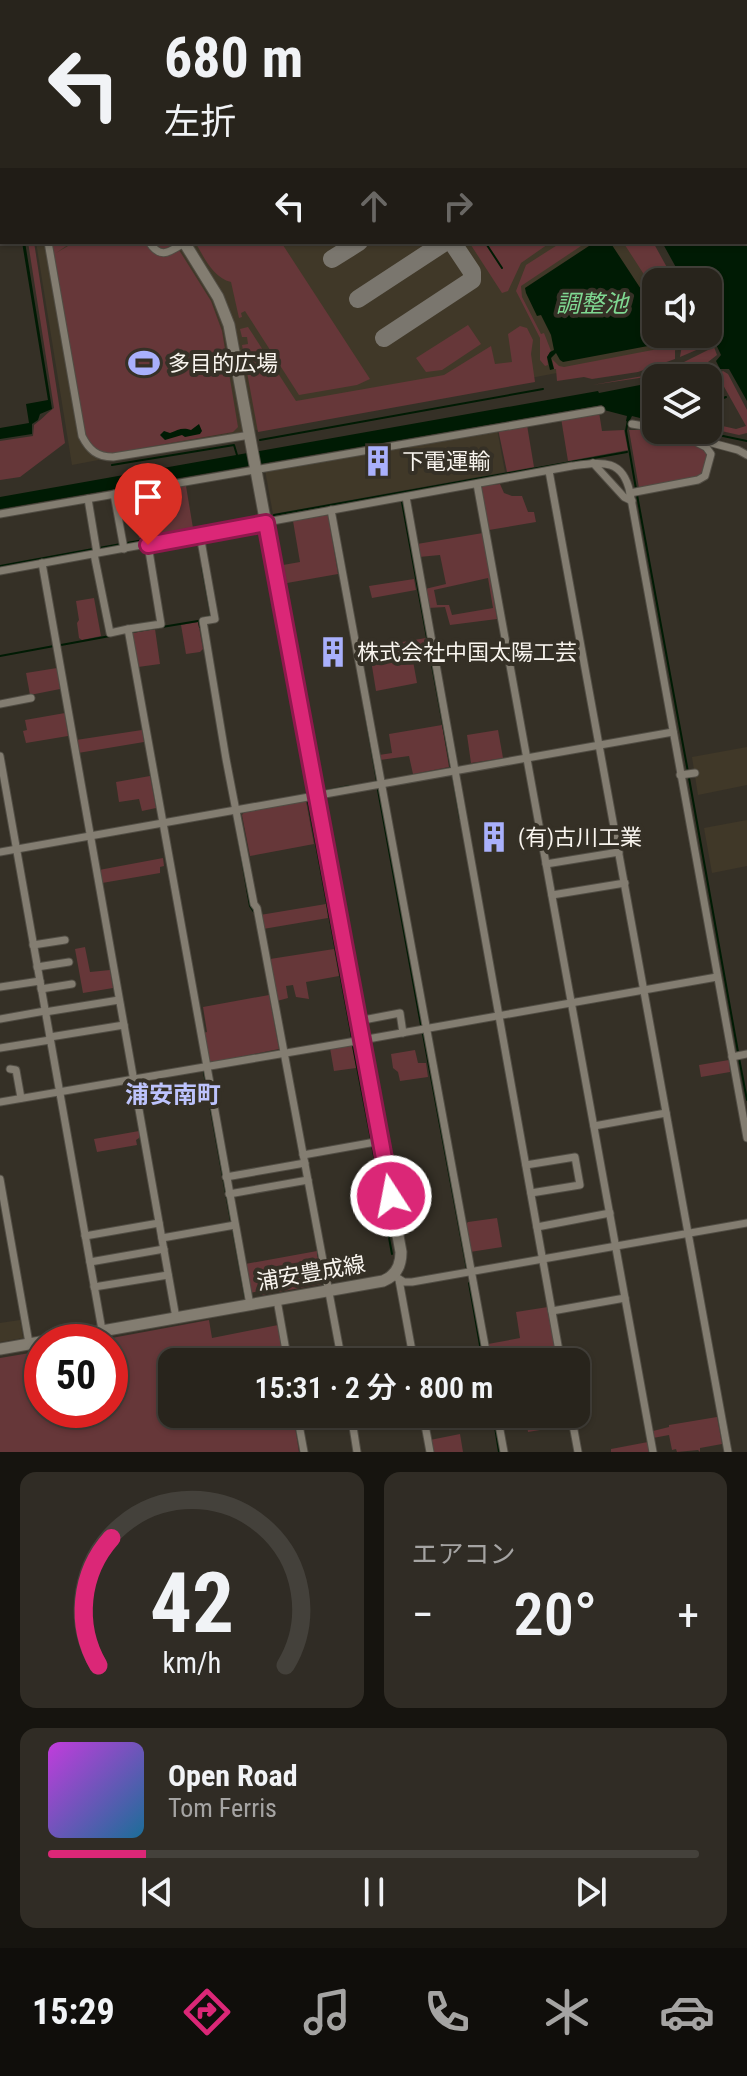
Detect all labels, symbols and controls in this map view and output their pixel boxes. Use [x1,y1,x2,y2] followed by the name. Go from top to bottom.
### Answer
[164,25,303,91] text: 680 m
[32,32,136,136] icon: left
[164,101,236,143] text: 左折
[268,184,312,228] icon: left
[352,184,396,228] icon: ahead
[436,184,480,228] icon: right
[642,268,722,444] map controls
[642,268,722,348] button: sound
[556,290,630,318] water label: 調整池
[127,346,161,380] sports icon: 多目的広場
[168,351,278,376] place label: 多目的広場
[642,364,722,444] button: layers
[361,444,395,478] building icon: 下電運輸
[402,449,490,474] place label: 下電運輸
[114,463,182,545] pin
[126,475,170,519] icon: arrive
[316,635,350,669] building icon: 株式会社中国太陽工芸
[357,640,577,665] place label: 株式会社中国太陽工芸
[477,820,511,854] building icon: (有)古川工業
[518,825,642,851] place label: (有)古川工業
[125,1081,221,1109] district label: 浦安南町
[349,1154,433,1238] position arrow
[255,1251,367,1295] street label: 浦安豊成線
[24,1324,128,1428] speed limit sign: 50
[255,1370,493,1405] text: 15:31 · 2 分 · 800 m
[412,1539,516,1569] text: エアコン
[150,1555,234,1652] text: 42
[514,1579,597,1650] text: 20°
[412,1589,434,1641] text: −
[677,1589,699,1641] text: +
[162,1646,221,1680] text: km/h
[168,1758,298,1793] text: Open Road
[168,1793,277,1823] text: Tom Ferris
[135,1870,179,1914] icon: previous
[352,1870,396,1914] icon: pause
[569,1870,613,1914] icon: next
[179,1984,235,2040] icon: directions
[299,1984,355,2040] icon: music
[419,1984,475,2040] icon: phone
[539,1984,595,2040] icon: climate
[659,1984,715,2040] icon: car
[32,1991,115,2033] text: 15:29

